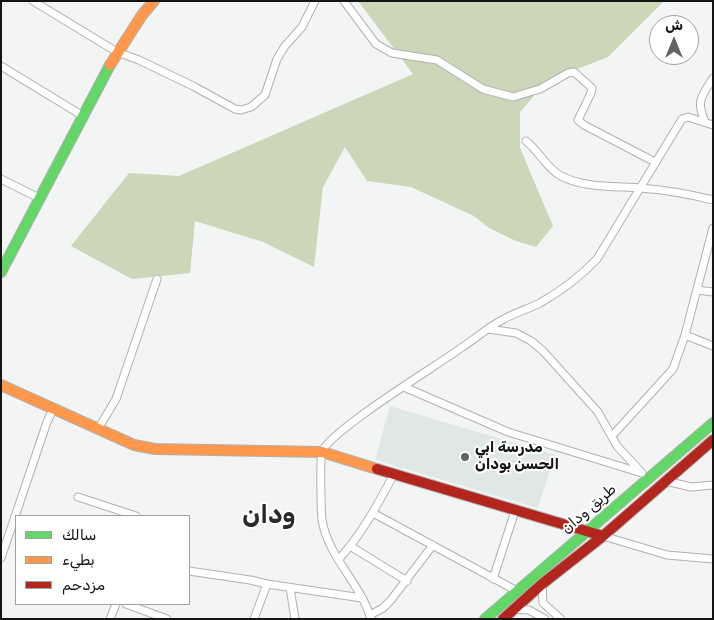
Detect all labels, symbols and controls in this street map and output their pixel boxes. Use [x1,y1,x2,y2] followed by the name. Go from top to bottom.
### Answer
[649,15,699,65] north arrow
[665,17,683,34] text: ش
[475,439,559,474] place label: مدرسة ابي الحسن بودان
[459,451,471,463] marker: مدرسة ابي الحسن بودان
[558,480,620,538] street label: طريق ودان
[242,501,296,531] district label: ودان
[15,515,190,605] legend
[62,526,97,544] text: سالك
[62,551,95,569] text: بطيء
[62,576,105,594] text: مزدحم

